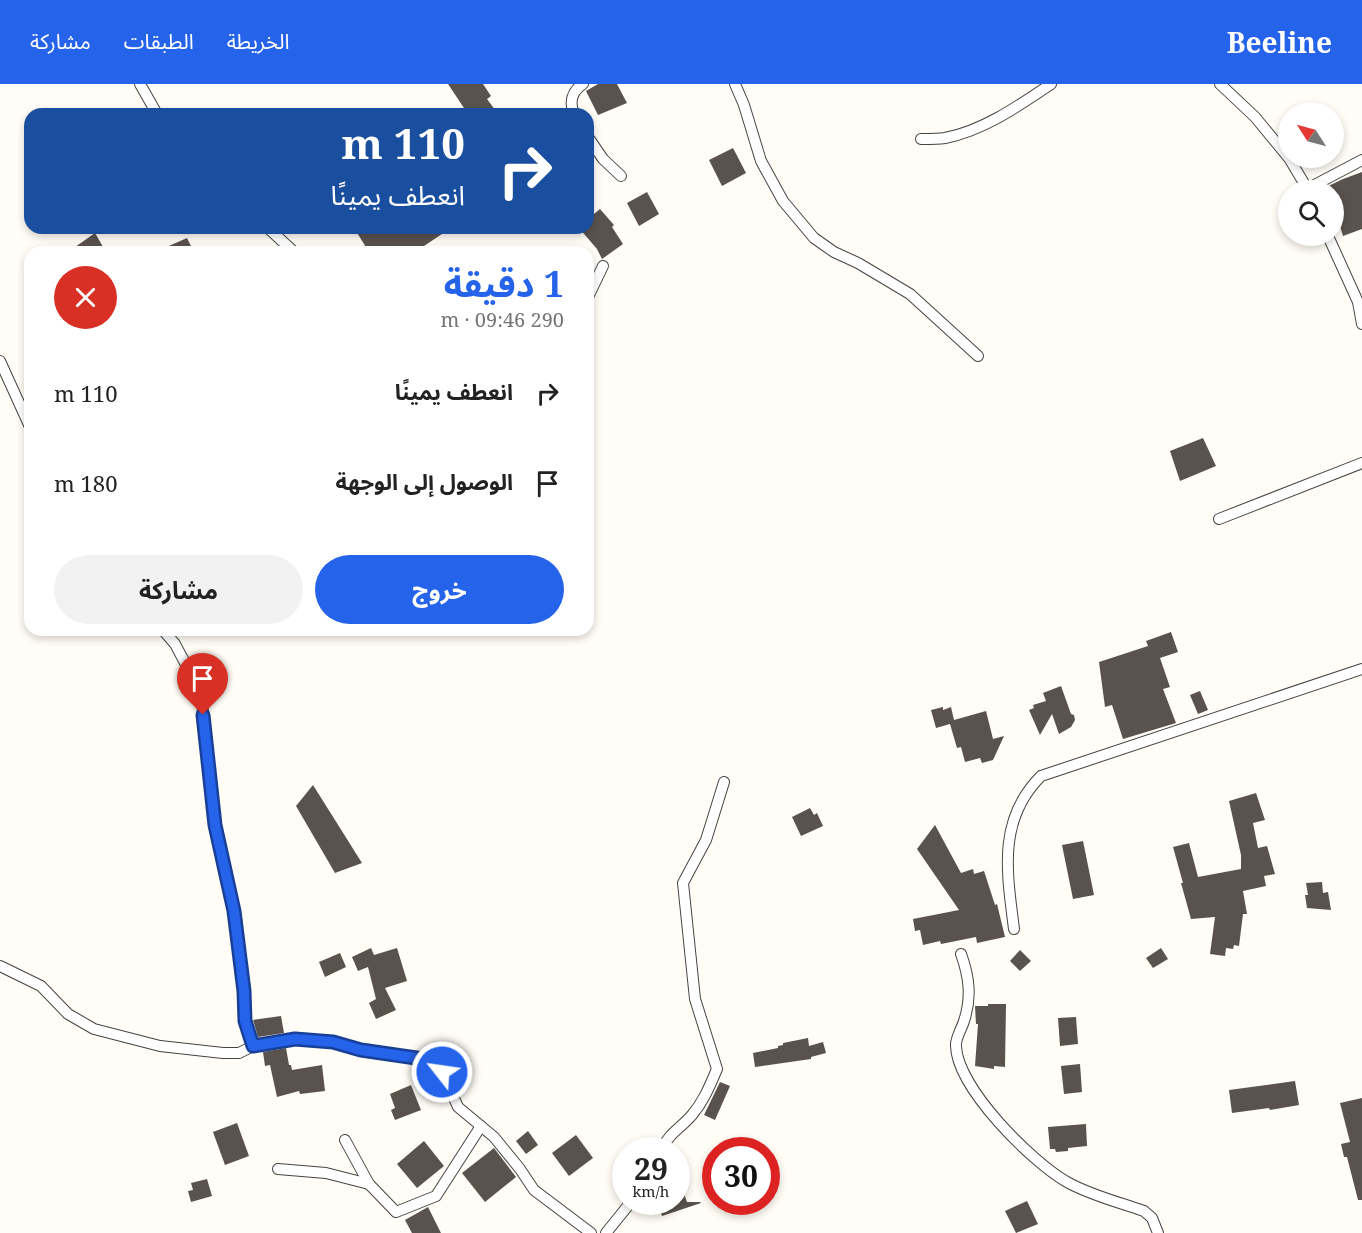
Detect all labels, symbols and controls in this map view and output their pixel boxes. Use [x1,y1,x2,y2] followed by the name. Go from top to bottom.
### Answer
[1227,23,1332,61] text: Beeline
[30,27,91,55] text: مشاركة
[124,27,194,55] text: الطبقات
[227,27,290,55] text: الخريطة
[1278,102,1344,168] north arrow
[1278,102,1344,246] map controls
[341,114,465,171] text: 110 m
[486,132,564,210] icon: right
[331,176,465,213] text: انعطف يمينًا
[1278,180,1344,246] button: search
[444,259,564,308] text: 1 دقيقة
[54,266,117,329] button: close
[441,306,564,333] text: 290 m · 09:46
[395,376,513,406] text: انعطف يمينًا
[531,377,564,410] icon: right
[54,378,117,408] text: 110 m
[335,466,513,496] text: الوصول إلى الوجهة
[531,467,564,500] icon: arrive
[54,468,117,498] text: 180 m
[54,555,303,624] button: مشاركة
[315,555,564,624] button: خروج
[177,653,228,715] pin
[186,662,219,695] icon: arrive
[410,1040,474,1104] position arrow
[702,1137,780,1215] speed limit sign: 30
[634,1148,668,1189] text: 29
[633,1181,669,1201] text: km/h

